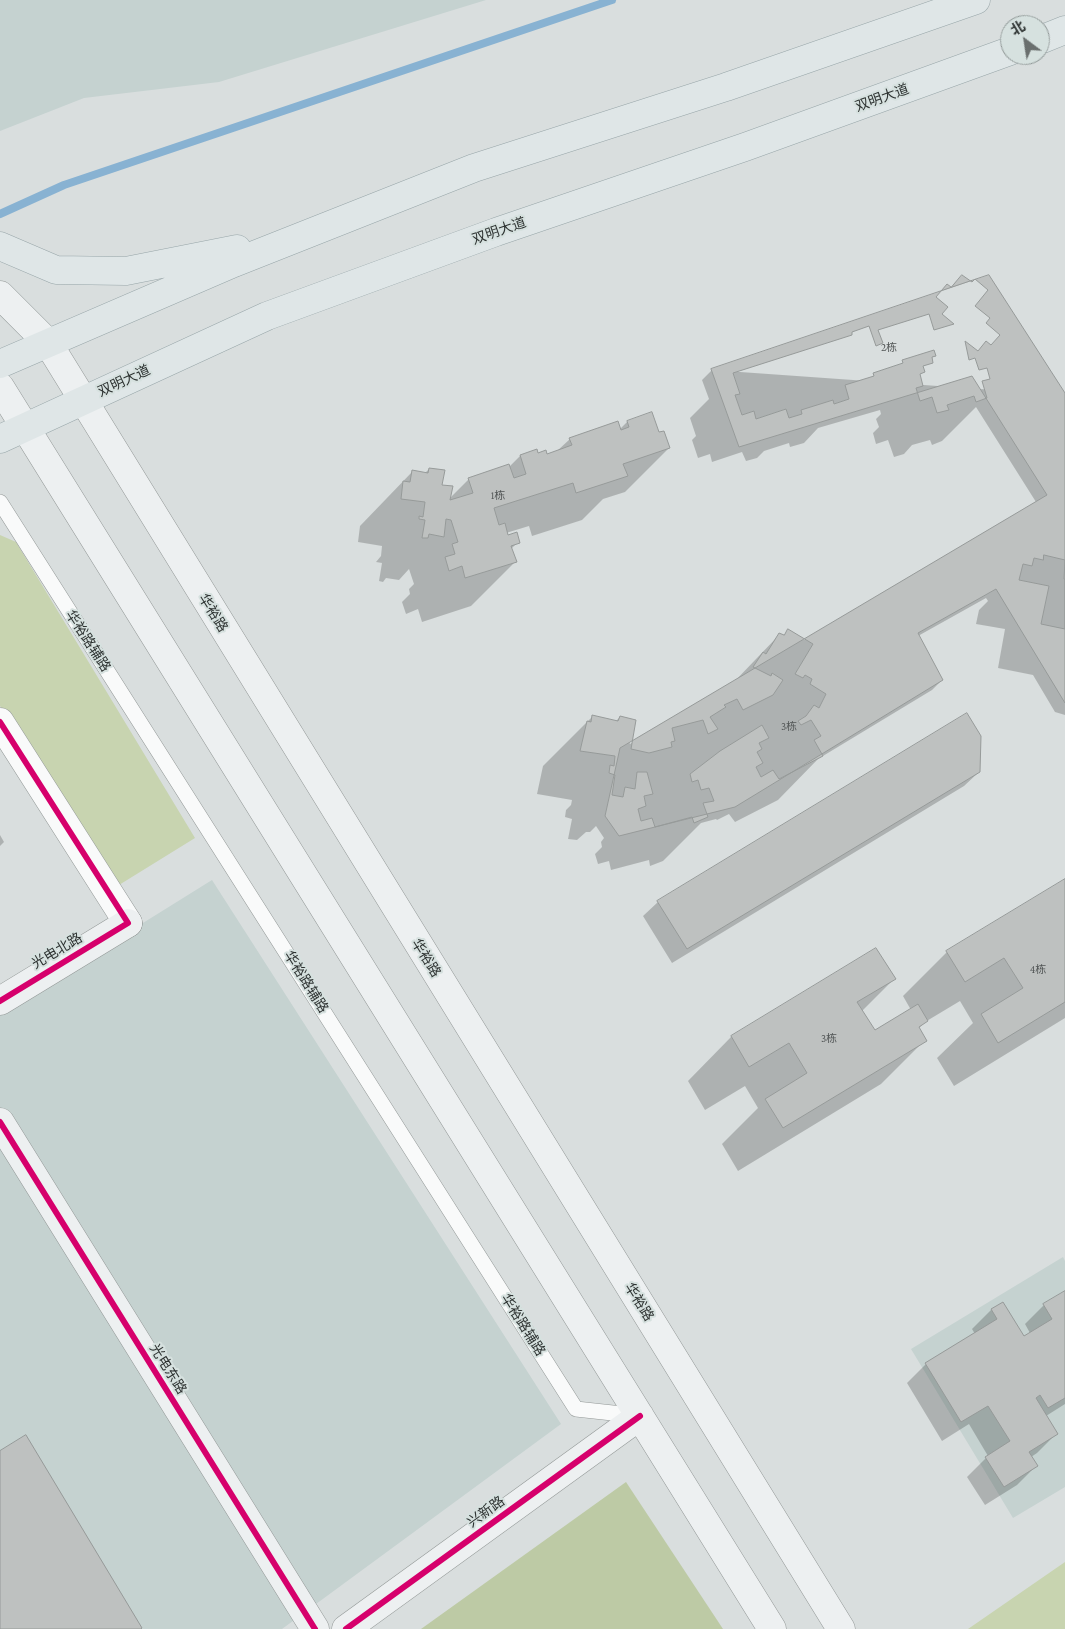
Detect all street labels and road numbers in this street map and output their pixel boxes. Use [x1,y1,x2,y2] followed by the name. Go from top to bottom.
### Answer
[853,81,911,115] street label: 双明大道
[470,214,528,248] street label: 双明大道
[95,362,153,400] street label: 双明大道
[195,591,231,635] street label: 华裕路
[62,607,114,675] street label: 华裕路辅路
[29,929,85,973] street label: 光电北路
[408,936,444,980] street label: 华裕路
[280,948,332,1016] street label: 华裕路辅路
[621,1280,657,1324] street label: 华裕路
[497,1291,549,1359] street label: 华裕路辅路
[146,1341,190,1397] street label: 光电东路
[464,1493,508,1531] street label: 兴新路

